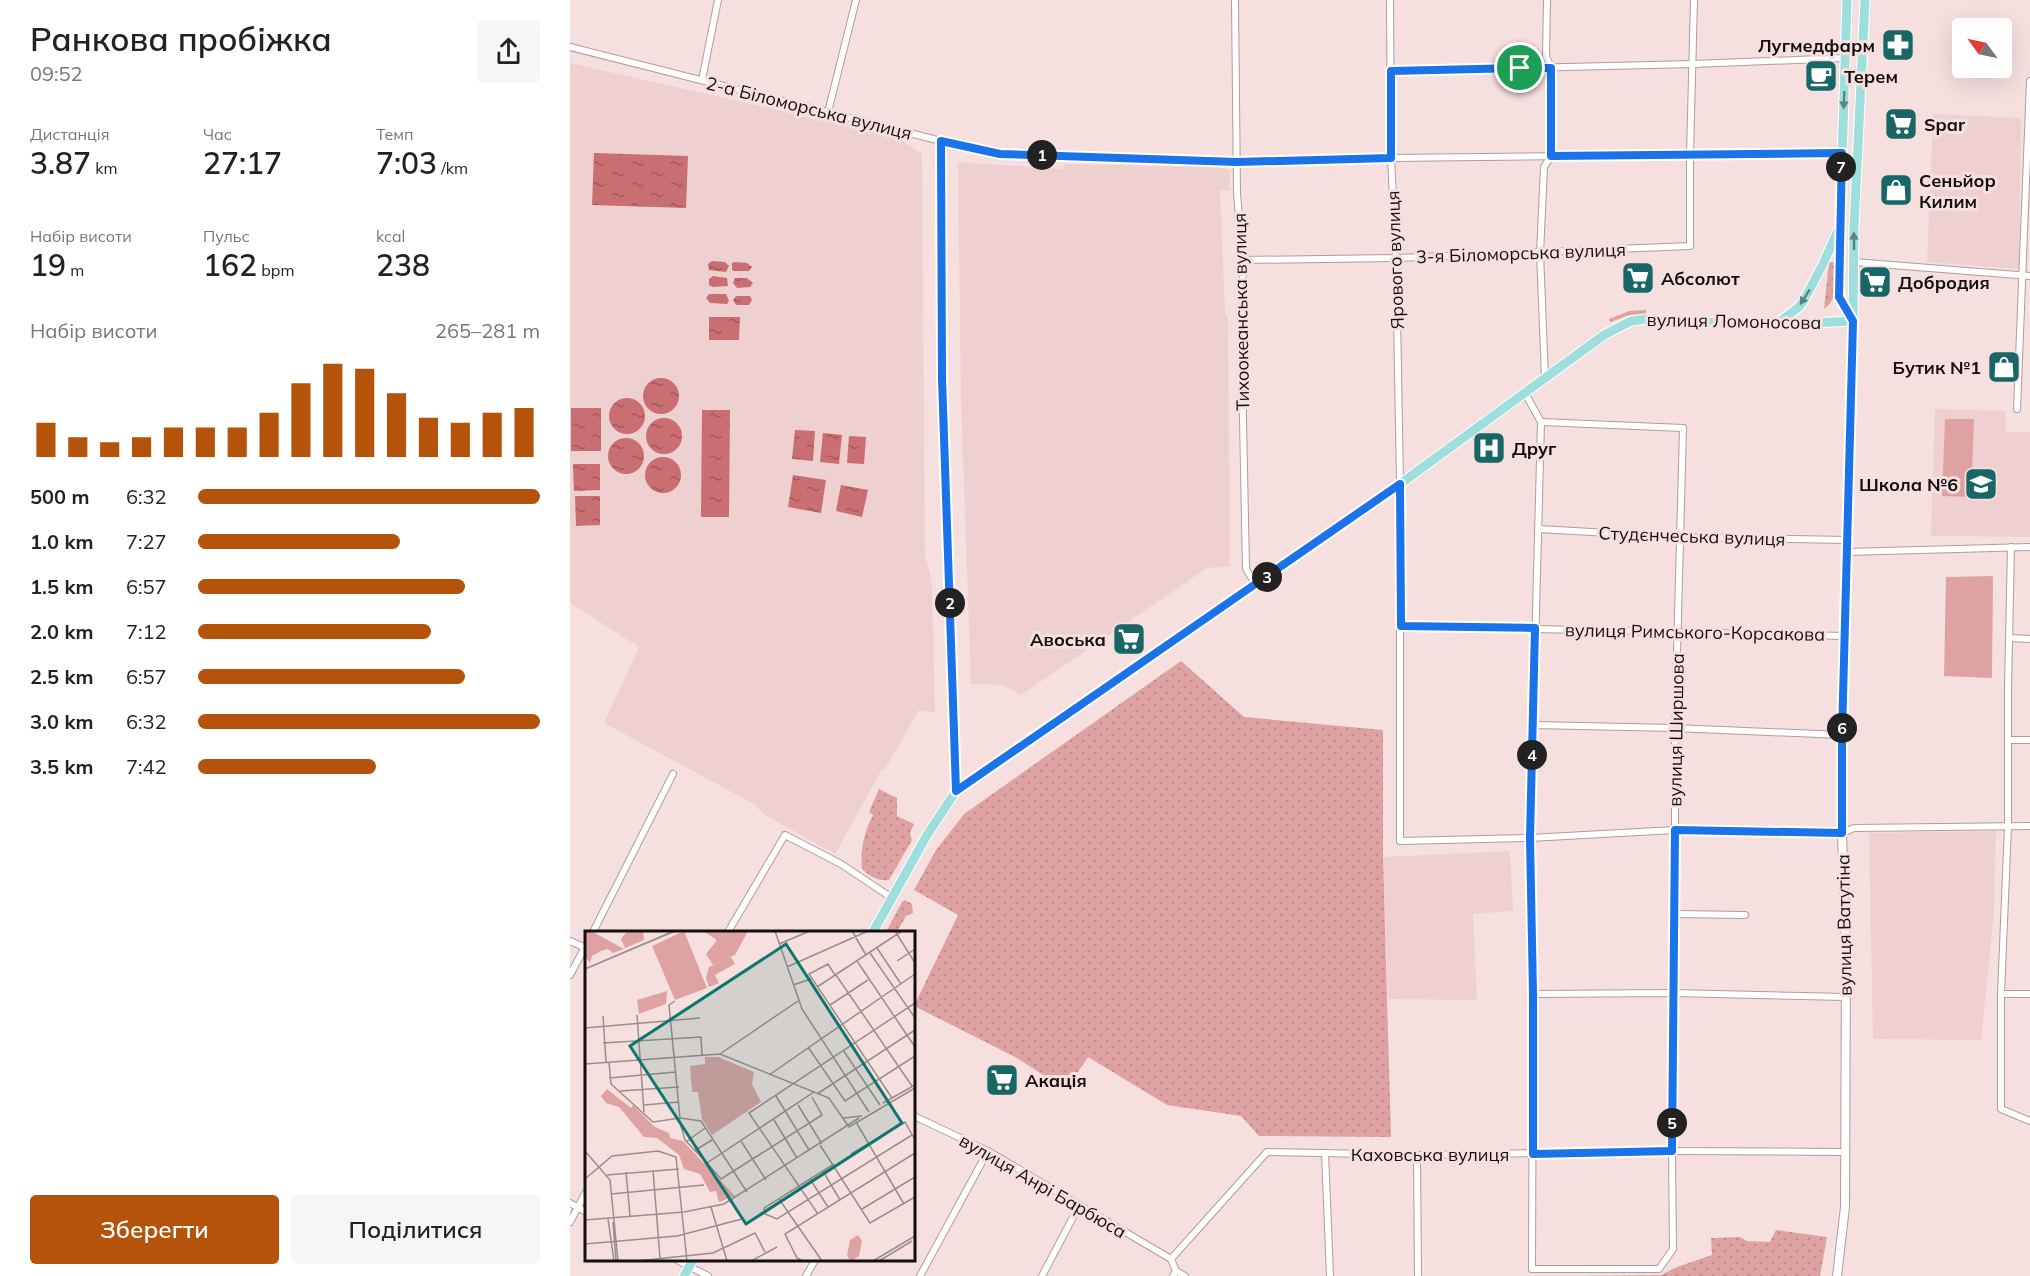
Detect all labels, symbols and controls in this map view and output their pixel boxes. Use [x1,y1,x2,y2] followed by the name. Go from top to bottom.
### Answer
[30,18,332,59] text: Ранкова пробіжка
[1952,18,2012,78] north arrow
[1952,18,2012,78] map controls
[477,20,540,83] button: share
[1880,27,1916,63] pharmacy icon: Лугмедфарм
[1758,34,1875,57] place label: Лугмедфарм
[1494,42,1545,93] pin
[1503,51,1536,84] icon: arrive
[1803,58,1839,94] cafe icon: Терем
[30,61,83,86] text: 09:52
[1844,65,1898,88] place label: Терем
[704,71,914,145] street label: 2-а Біломорська вулиця
[1839,91,1848,110] one-way arrow
[1883,106,1919,142] supermarket icon: Spar
[1924,113,1966,136] place label: Spar
[30,124,110,144] text: Дистанція
[203,124,232,144] text: Час
[376,124,414,144] text: Темп
[1027,140,1057,170] pin: 1
[30,144,91,182] text: 3.87
[203,144,282,182] text: 27:17
[376,144,437,182] text: 7:03
[1037,145,1047,165] text: 1
[1826,152,1856,182] pin: 7
[1836,157,1846,177] text: 7
[91,158,118,178] text: km
[437,158,468,178] text: /km
[1919,169,1996,213] place label: Сеньйор Килим
[1878,172,1914,208] shop icon: Сеньйор Килим
[1381,190,1409,330] street label: Ярового вулиця
[1228,213,1254,411] street label: Тихоокеанська вулиця
[30,226,132,246] text: Набір висоти
[203,226,250,246] text: Пульс
[376,226,405,246] text: kcal
[1849,232,1859,251] one-way arrow
[1416,238,1626,268] street label: 3-я Біломорська вулиця
[30,246,66,284] text: 19
[203,246,257,284] text: 162
[376,246,430,284] text: 238
[66,260,84,280] text: m
[257,260,294,280] text: bpm
[1620,260,1656,296] supermarket icon: Абсолют
[1857,264,1893,300] supermarket icon: Добродия
[1661,267,1740,290] place label: Абсолют
[1898,271,1990,294] place label: Добродия
[1799,289,1810,306] one-way arrow
[1646,308,1822,334] street label: вулиця Ломоносова
[30,318,157,343] text: Набір висоти
[435,318,540,343] text: 265–281 m
[1986,349,2022,385] shop icon: Бутик №1
[1893,356,1981,379] place label: Бутик №1
[1471,430,1507,466] hospital icon: Друг
[1512,437,1557,460] place label: Друг
[1963,466,1999,502] school or university icon: Школа №6
[1859,473,1958,496] place label: Школа №6
[30,484,89,509] text: 500 m
[126,484,167,509] text: 6:32
[1598,521,1786,551] street label: Студєнчеська вулиця
[30,529,93,554] text: 1.0 km
[126,529,167,554] text: 7:27
[1252,562,1282,592] pin: 3
[1262,567,1272,587] text: 3
[30,574,93,599] text: 1.5 km
[126,574,167,599] text: 6:57
[935,588,965,618] pin: 2
[945,593,955,613] text: 2
[1565,618,1825,646] street label: вулиця Римського-Корсакова
[30,619,93,644] text: 2.0 km
[126,619,167,644] text: 7:12
[1111,621,1147,657] supermarket icon: Авоська
[1030,628,1106,651] place label: Авоська
[1663,653,1689,807] street label: вулиця Ширшова
[30,664,93,689] text: 2.5 km
[126,664,167,689] text: 6:57
[30,709,93,734] text: 3.0 km
[126,709,167,734] text: 6:32
[1827,713,1857,743] pin: 6
[1837,718,1847,738] text: 6
[1517,740,1547,770] pin: 4
[1527,745,1537,765] text: 4
[30,754,93,779] text: 3.5 km
[126,754,167,779] text: 7:42
[1831,854,1857,996] street label: вулиця Ватутіна
[585,931,915,1261] inset map
[984,1062,1020,1098] supermarket icon: Акація
[1025,1069,1087,1092] place label: Акація
[1657,1108,1687,1138] pin: 5
[1667,1113,1677,1133] text: 5
[955,1129,1131,1243] street label: вулиця Анрі Барбюса
[1351,1143,1509,1166] street label: Каховська вулиця
[30,1195,279,1264] button: Зберегти
[291,1195,540,1264] button: Поділитися

